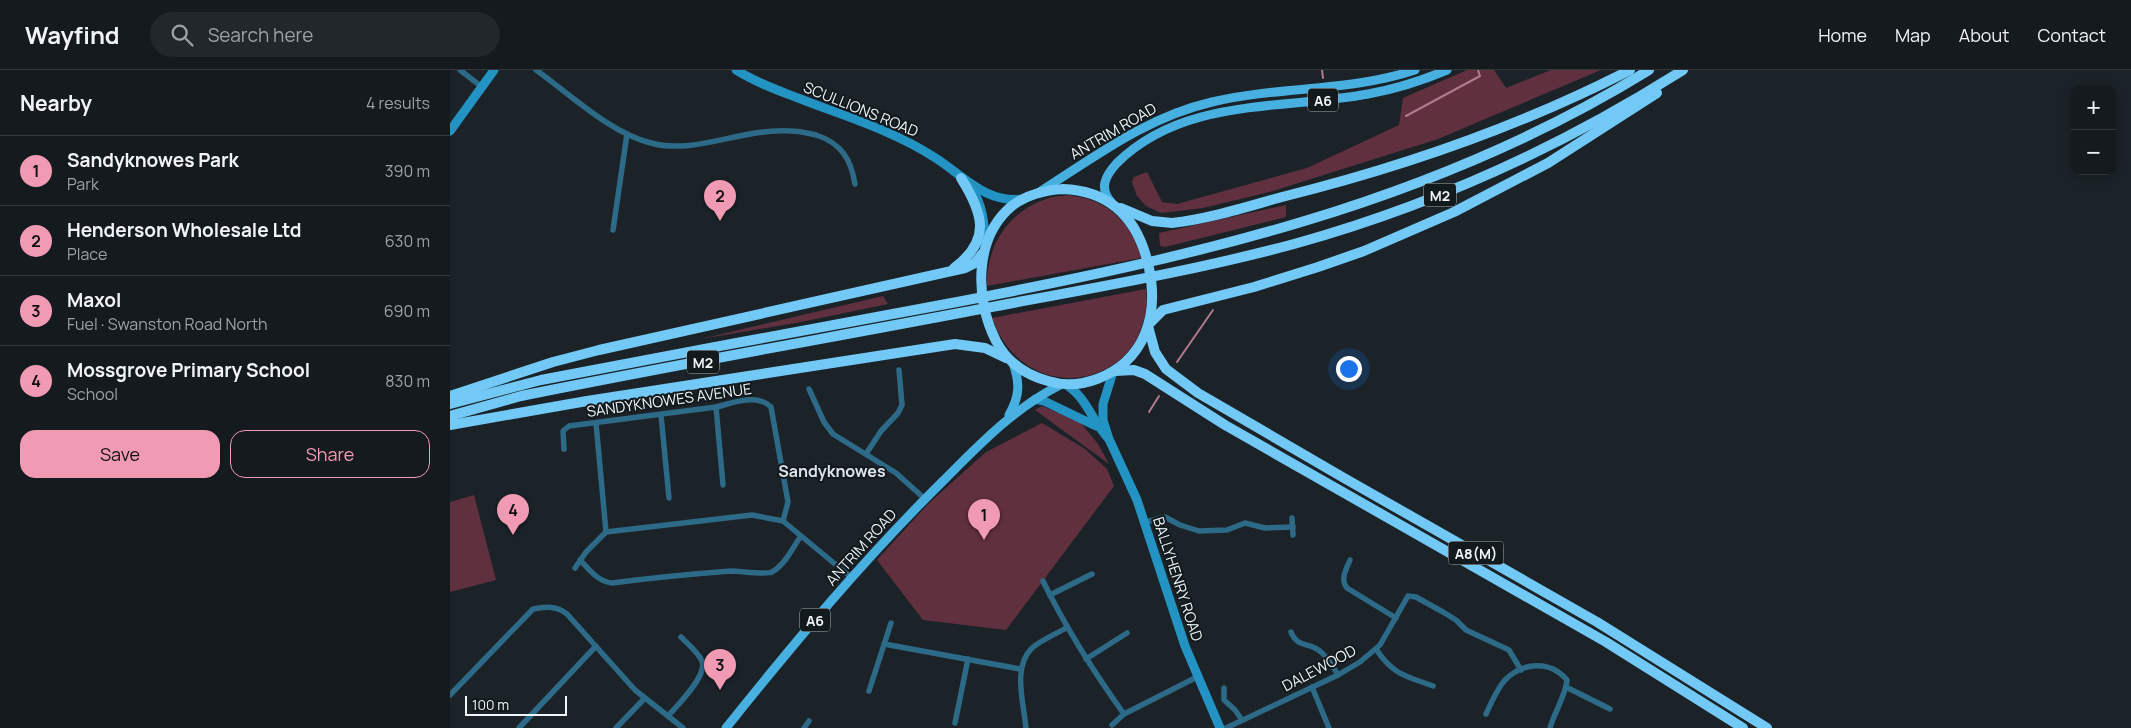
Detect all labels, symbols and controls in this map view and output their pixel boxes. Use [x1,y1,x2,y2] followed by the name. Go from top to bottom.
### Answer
[150,12,500,57] search box
[25,18,120,51] text: Wayfind
[168,21,196,49] icon: search
[208,22,313,48] text: Search here
[1818,23,1867,47] text: Home
[1895,23,1931,47] text: Map
[1959,23,2009,47] text: About
[2037,23,2106,47] text: Contact
[800,76,922,142] street label: SCULLIONS ROAD
[2071,85,2116,175] map controls
[2071,85,2116,130] button: +
[1308,88,1338,112] road number: A6
[20,89,92,117] text: Nearby
[366,92,430,114] text: 4 results
[1066,98,1160,164] street label: ANTRIM ROAD
[2071,130,2116,175] button: −
[67,147,239,173] text: Sandyknowes Park
[32,160,40,182] text: 1
[385,160,430,182] text: 390 m
[67,173,99,195] text: Park
[704,180,736,221] pin: 2
[1424,184,1456,206] road number: M2
[67,217,301,243] text: Henderson Wholesale Ltd
[31,230,41,252] text: 2
[385,230,430,252] text: 630 m
[67,243,107,265] text: Place
[67,287,121,313] text: Maxol
[31,300,41,322] text: 3
[384,300,430,322] text: 690 m
[67,313,268,335] text: Fuel · Swanston Road North
[687,350,719,374] road number: M2
[1336,356,1362,382] your location
[67,357,310,383] text: Mossgrove Primary School
[31,370,41,392] text: 4
[385,370,430,392] text: 830 m
[585,378,753,422] street label: SANDYKNOWES AVENUE
[67,383,118,405] text: School
[20,430,220,478] button: Save
[230,430,430,478] button: Share
[778,460,886,482] district label: Sandyknowes
[497,494,529,535] pin: 4
[968,499,1000,540] pin: 1
[821,504,901,590] street label: ANTRIM ROAD
[1148,514,1208,644] street label: BALLYHENRY ROAD
[1448,542,1504,564] road number: A8(M)
[800,608,830,632] road number: A6
[1278,640,1360,696] street label: DALEWOOD
[704,649,736,690] pin: 3
[465,693,568,716] scale bar
[472,695,509,714] text: 100 m

